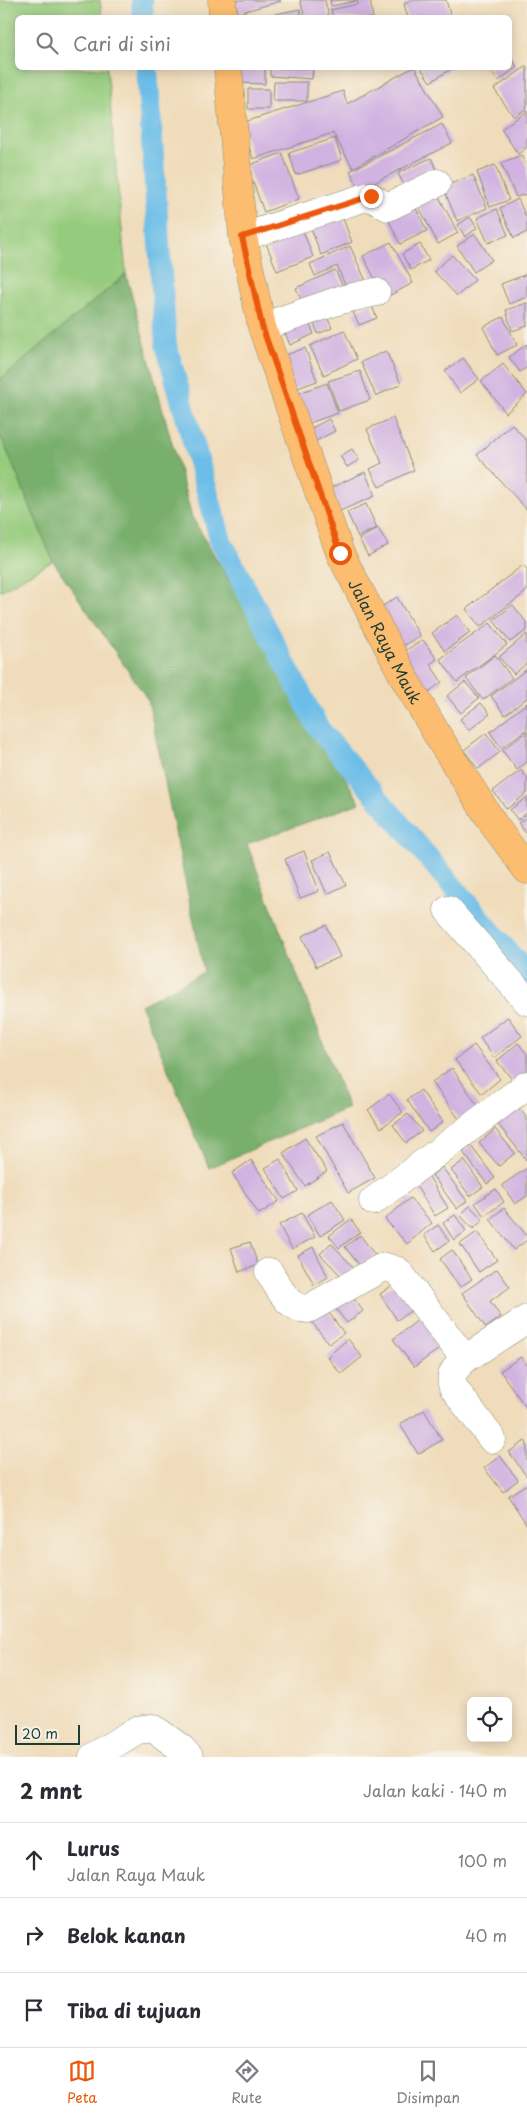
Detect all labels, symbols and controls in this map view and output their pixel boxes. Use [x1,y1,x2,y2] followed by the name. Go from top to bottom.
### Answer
[15,15,512,70] search box
[33,29,61,57] icon: search
[73,29,171,57] text: Cari di sini
[360,185,383,208] route end
[329,542,352,565] route start
[343,574,429,708] street label: Jalan Raya Mauk
[467,1697,512,1742] map controls
[467,1697,512,1742] button: locate
[15,1722,80,1745] scale bar
[22,1723,58,1744] text: 20 m
[20,1774,82,1806] text: 2 mnt
[363,1778,507,1802] text: Jalan kaki · 140 m
[67,1834,120,1862] text: Lurus
[20,1846,48,1874] icon: ahead
[458,1848,507,1872] text: 100 m
[67,1862,205,1886] text: Jalan Raya Mauk
[20,1921,48,1949] icon: right
[67,1921,186,1949] text: Belok kanan
[465,1923,507,1947] text: 40 m
[20,1996,48,2024] icon: arrive
[67,1996,201,2024] text: Tiba di tujuan
[67,2057,97,2108] tab: Peta
[231,2057,262,2108] tab: Rute
[396,2057,460,2108] tab: Disimpan

